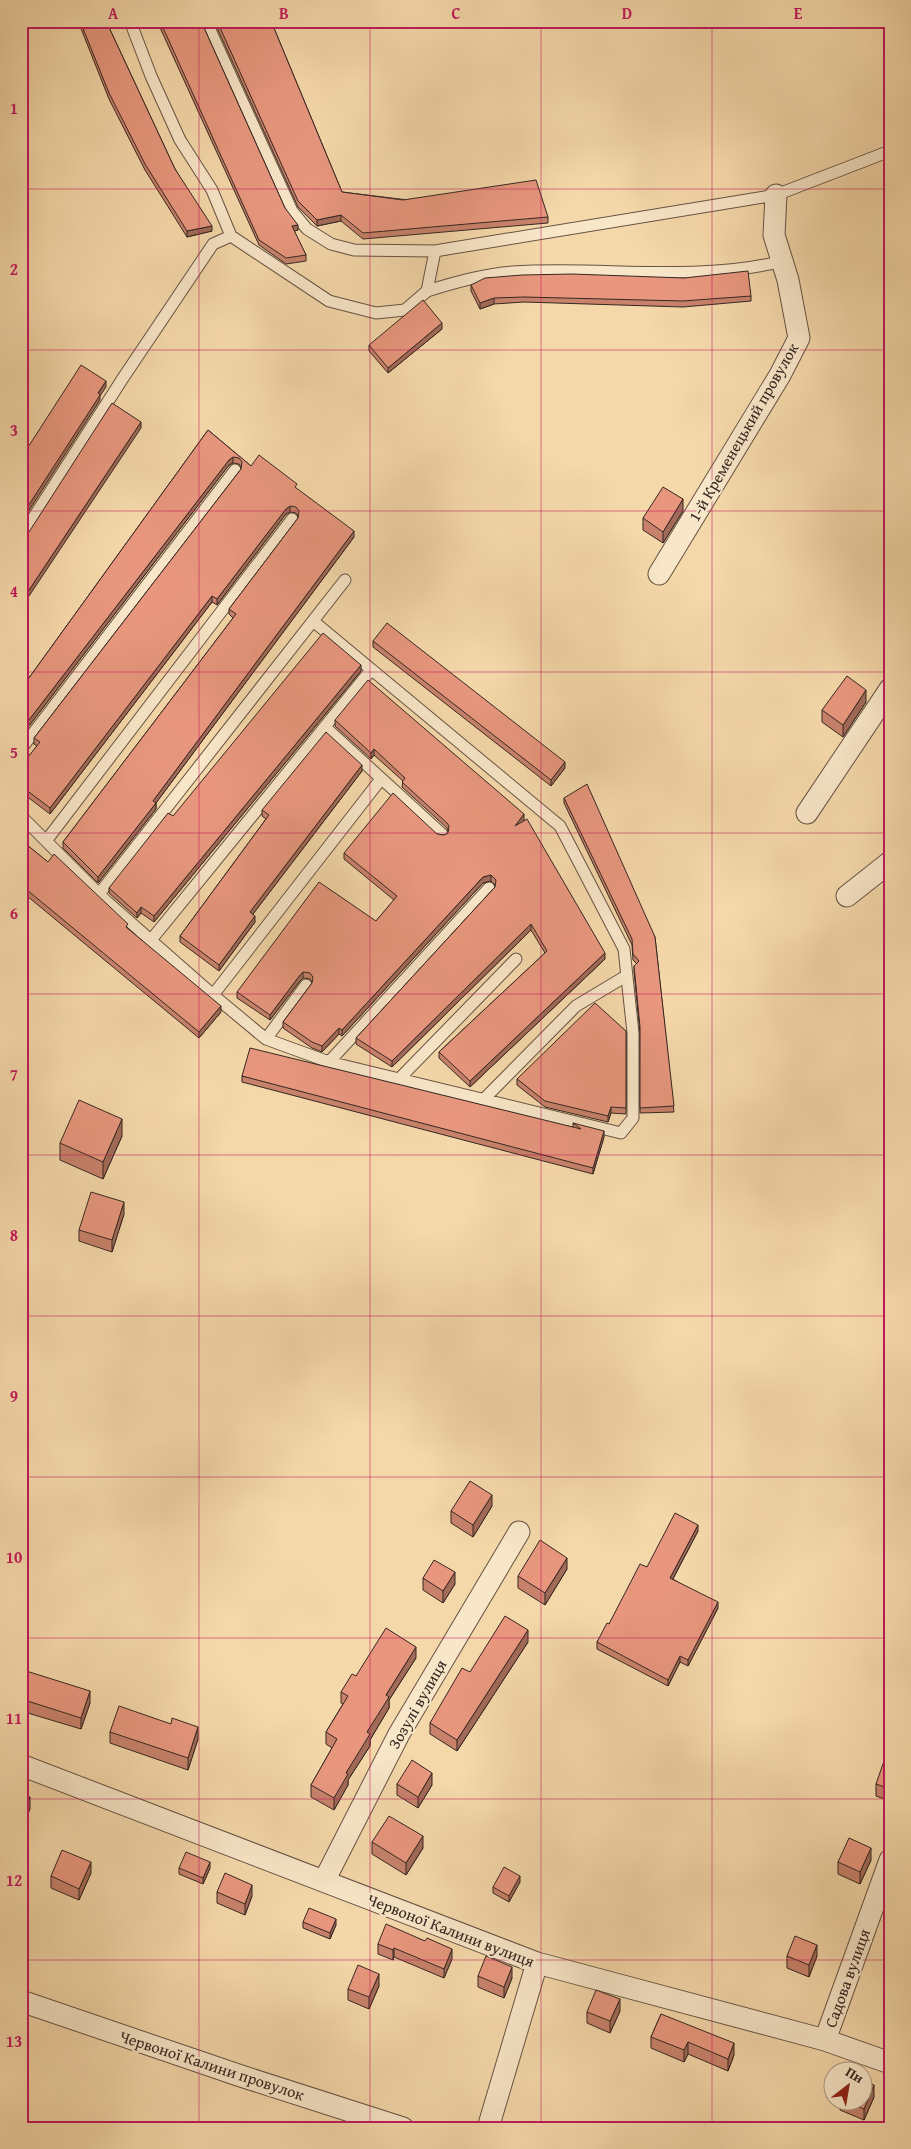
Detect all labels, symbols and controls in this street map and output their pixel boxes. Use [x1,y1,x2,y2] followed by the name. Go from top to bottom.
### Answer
[108,1,119,25] text: A
[279,1,289,25] text: B
[451,1,461,25] text: C
[622,1,632,25] text: D
[794,1,803,25] text: E
[10,96,18,120] text: 1
[10,257,18,281] text: 2
[682,338,804,526] street label: 1-й Кременецький провулок
[10,418,18,442] text: 3
[10,579,18,603] text: 4
[10,740,18,764] text: 5
[10,901,18,925] text: 6
[10,1062,18,1086] text: 7
[10,1223,18,1247] text: 8
[10,1384,18,1408] text: 9
[6,1545,22,1569] text: 10
[382,1655,452,1753] street label: Зозулі вулиця
[6,1706,22,1730] text: 11
[6,1868,22,1892] text: 12
[364,1887,538,1973] street label: Червоної Калини вулиця
[818,1925,876,2031] street label: Садова вулиця
[117,2024,308,2106] street label: Червоної Калини провулок
[6,2029,22,2053] text: 13
[824,2062,874,2112] north arrow
[842,2062,868,2088] text: Пн

